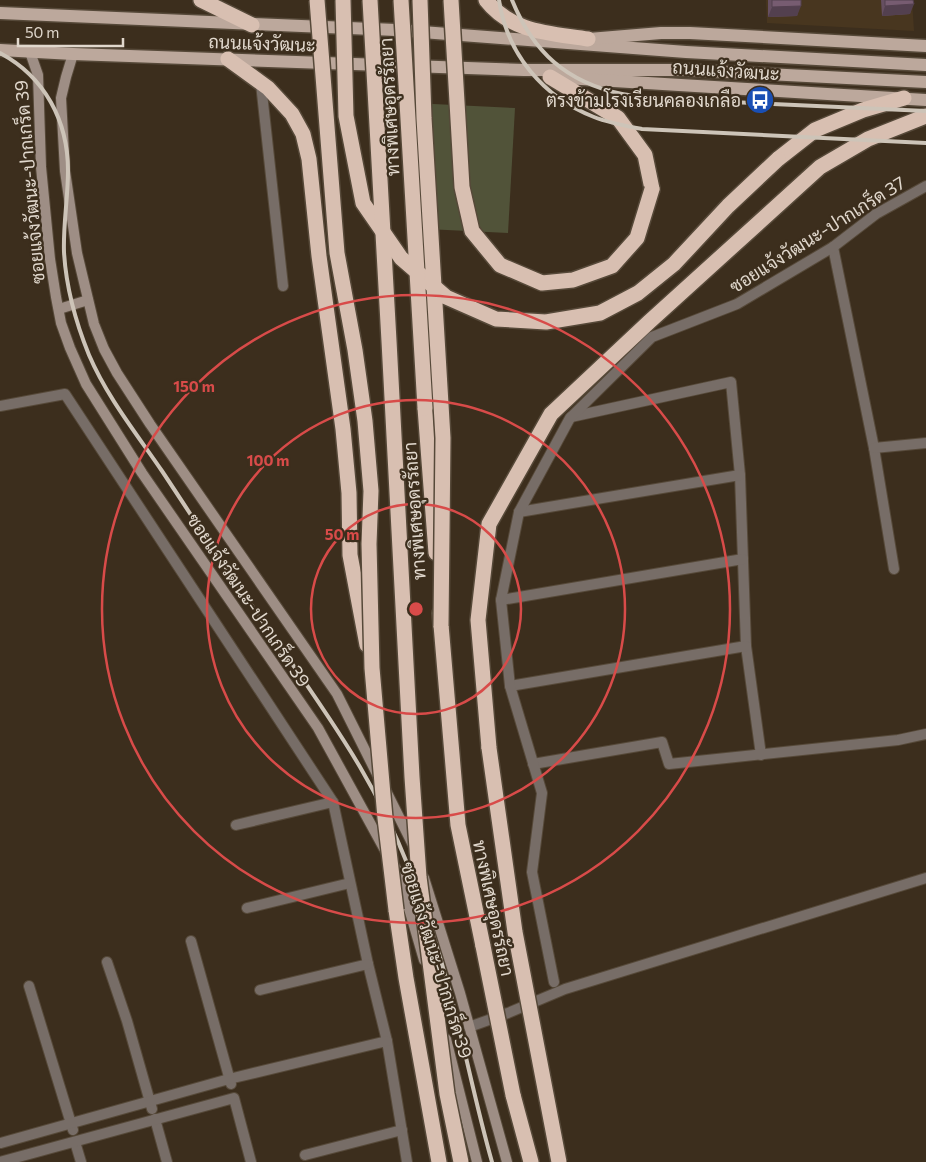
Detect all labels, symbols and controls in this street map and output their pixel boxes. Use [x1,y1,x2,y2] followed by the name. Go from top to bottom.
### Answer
[18,15,122,47] scale bar
[25,23,59,41] text: 50 m
[208,30,316,56] street label: ถนนแจ้งวัฒนะ
[374,37,406,177] street label: ทางพิเศษอุดรรัถยา
[672,55,780,85] street label: ถนนแจ้งวัฒนะ
[7,79,49,285] street label: ซอยแจ้งวัฒนะ-ปากเกร็ด 39
[745,85,775,115] bus stop icon: ตรงข้ามโรงเรียนคลองเกลือ
[546,88,741,111] place label: ตรงข้ามโรงเรียนคลองเกลือ
[724,169,909,297] street label: ซอยแจ้งวัฒนะ-ปากเกร็ด 37
[173,377,215,395] text: 150 m
[398,441,432,581] street label: ทางพิเศษอุดรรัถยา
[247,451,289,469] text: 100 m
[183,508,317,691] street label: ซอยแจ้งวัฒนะ-ปากเกร็ด 39
[325,525,359,543] text: 50 m
[407,600,425,618] centre of rings
[467,838,519,978] street label: ทางพิเศษอุดรรัถยา
[397,859,479,1061] street label: ซอยแจ้งวัฒนะ-ปากเกร็ด 39

